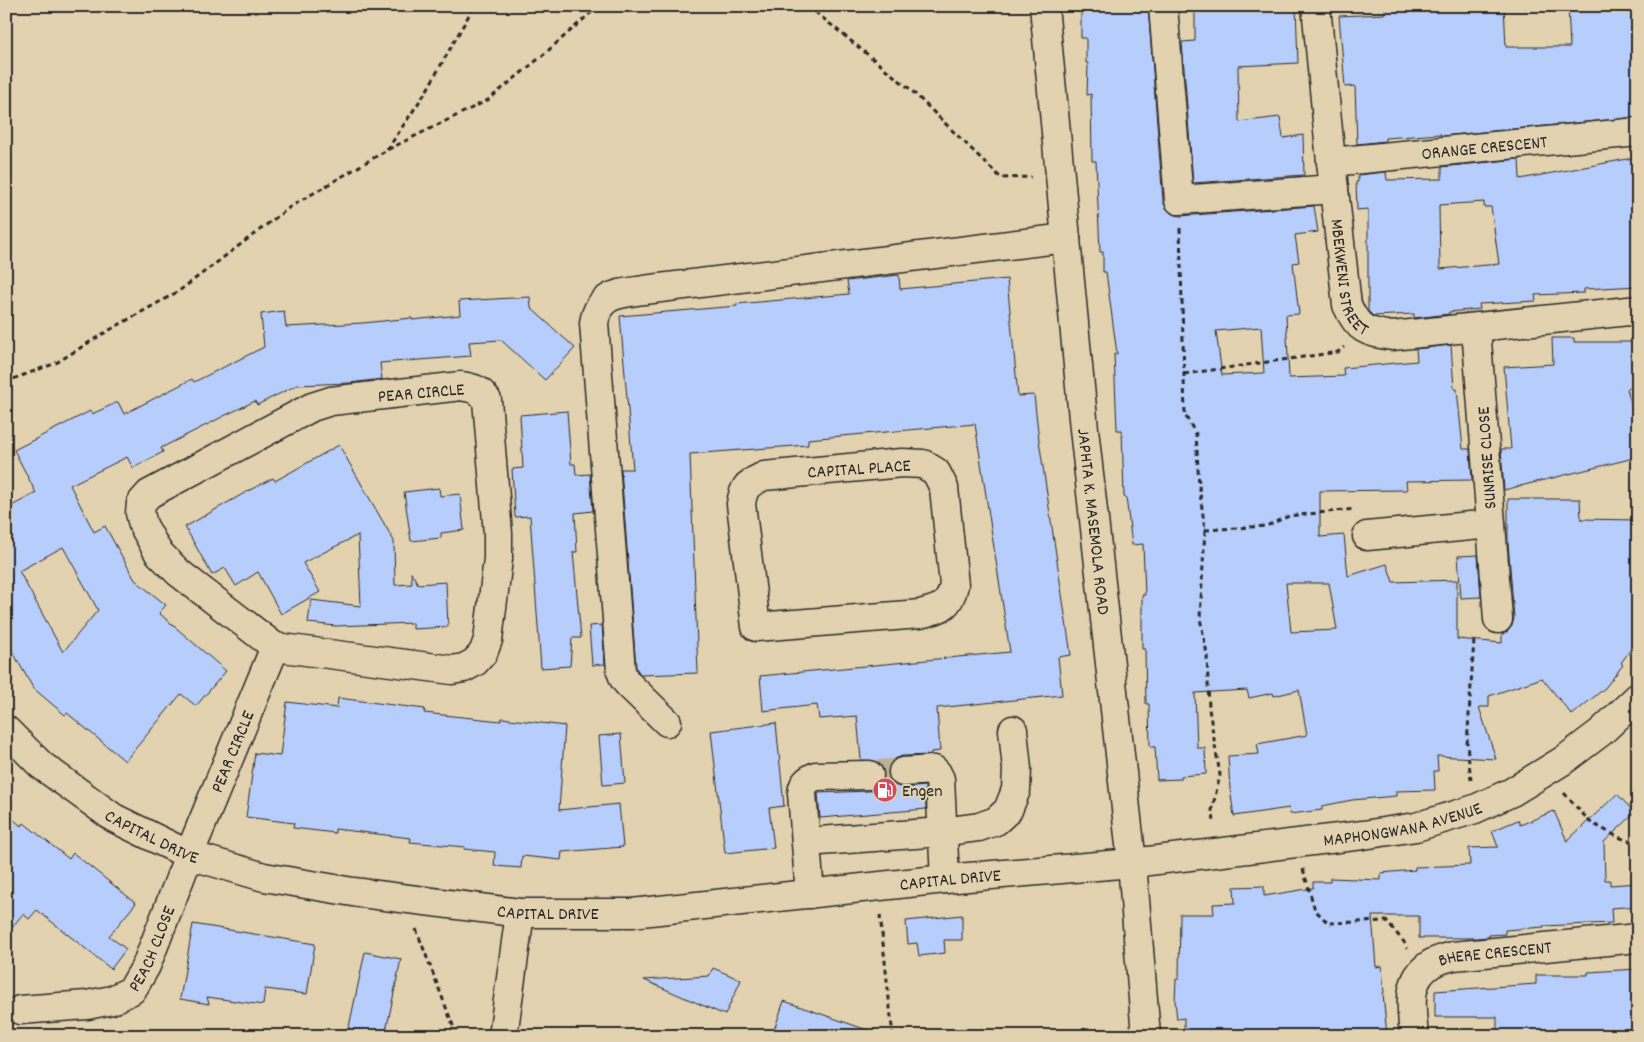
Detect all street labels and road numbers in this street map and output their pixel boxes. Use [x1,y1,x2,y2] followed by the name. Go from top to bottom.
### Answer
[1420,131,1549,168] street label: ORANGE CRESCENT
[1322,218,1373,343] street label: MBEKWENI STREET
[377,378,466,411] street label: PEAR CIRCLE
[1472,406,1505,510] street label: SUNRISE CLOSE
[1069,427,1114,616] street label: JAPHTA K. MASEMOLA ROAD
[807,454,912,487] street label: CAPITAL PLACE
[206,707,262,797] street label: PEAR CIRCLE
[1322,797,1487,855] street label: MAPHONGWANA AVENUE
[98,805,201,872] street label: CAPITAL DRIVE
[898,864,1002,899] street label: CAPITAL DRIVE
[495,900,599,928] street label: CAPITAL DRIVE
[124,903,183,997] street label: PEACH CLOSE
[1435,936,1553,975] street label: BHERE CRESCENT

